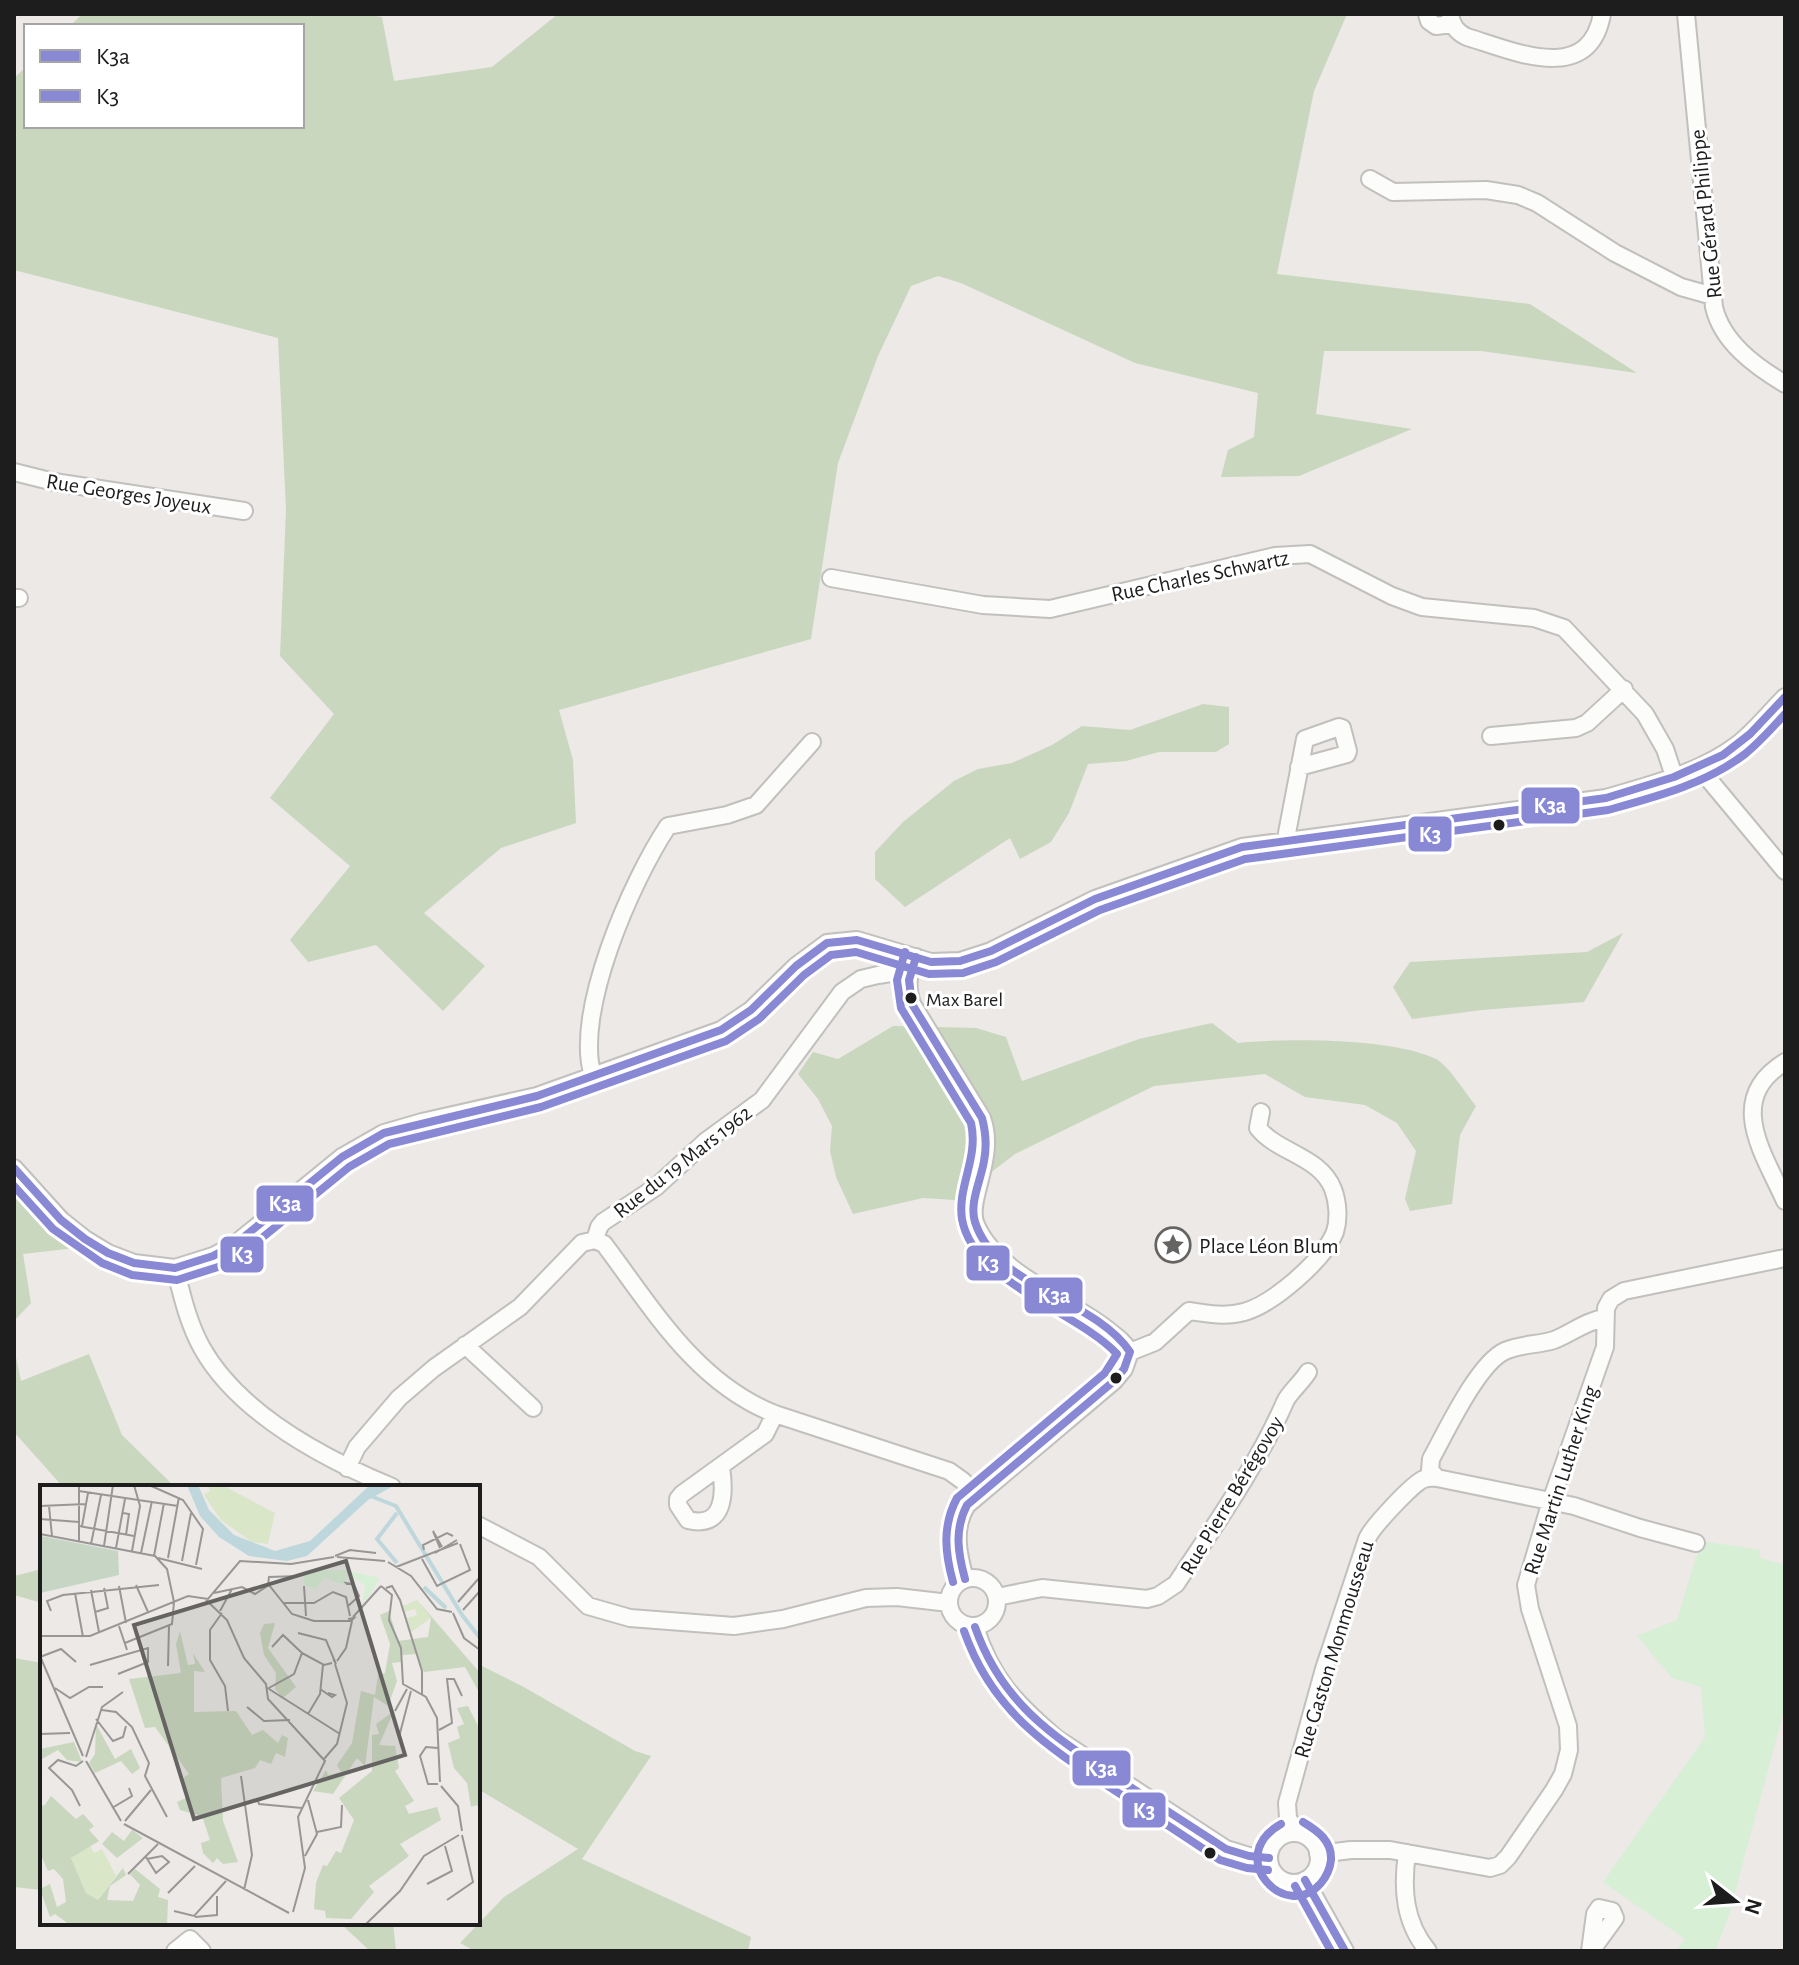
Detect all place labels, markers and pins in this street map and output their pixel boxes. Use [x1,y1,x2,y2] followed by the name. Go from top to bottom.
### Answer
[1491,817,1507,833] unlabelled marker
[903,990,919,1006] marker: Max Barel
[926,990,1003,1010] place label: Max Barel
[1154,1226,1192,1264] place icon: Place Léon Blum
[1199,1235,1339,1257] place label: Place Léon Blum
[1108,1370,1124,1386] unlabelled marker
[1202,1845,1218,1861] unlabelled marker

